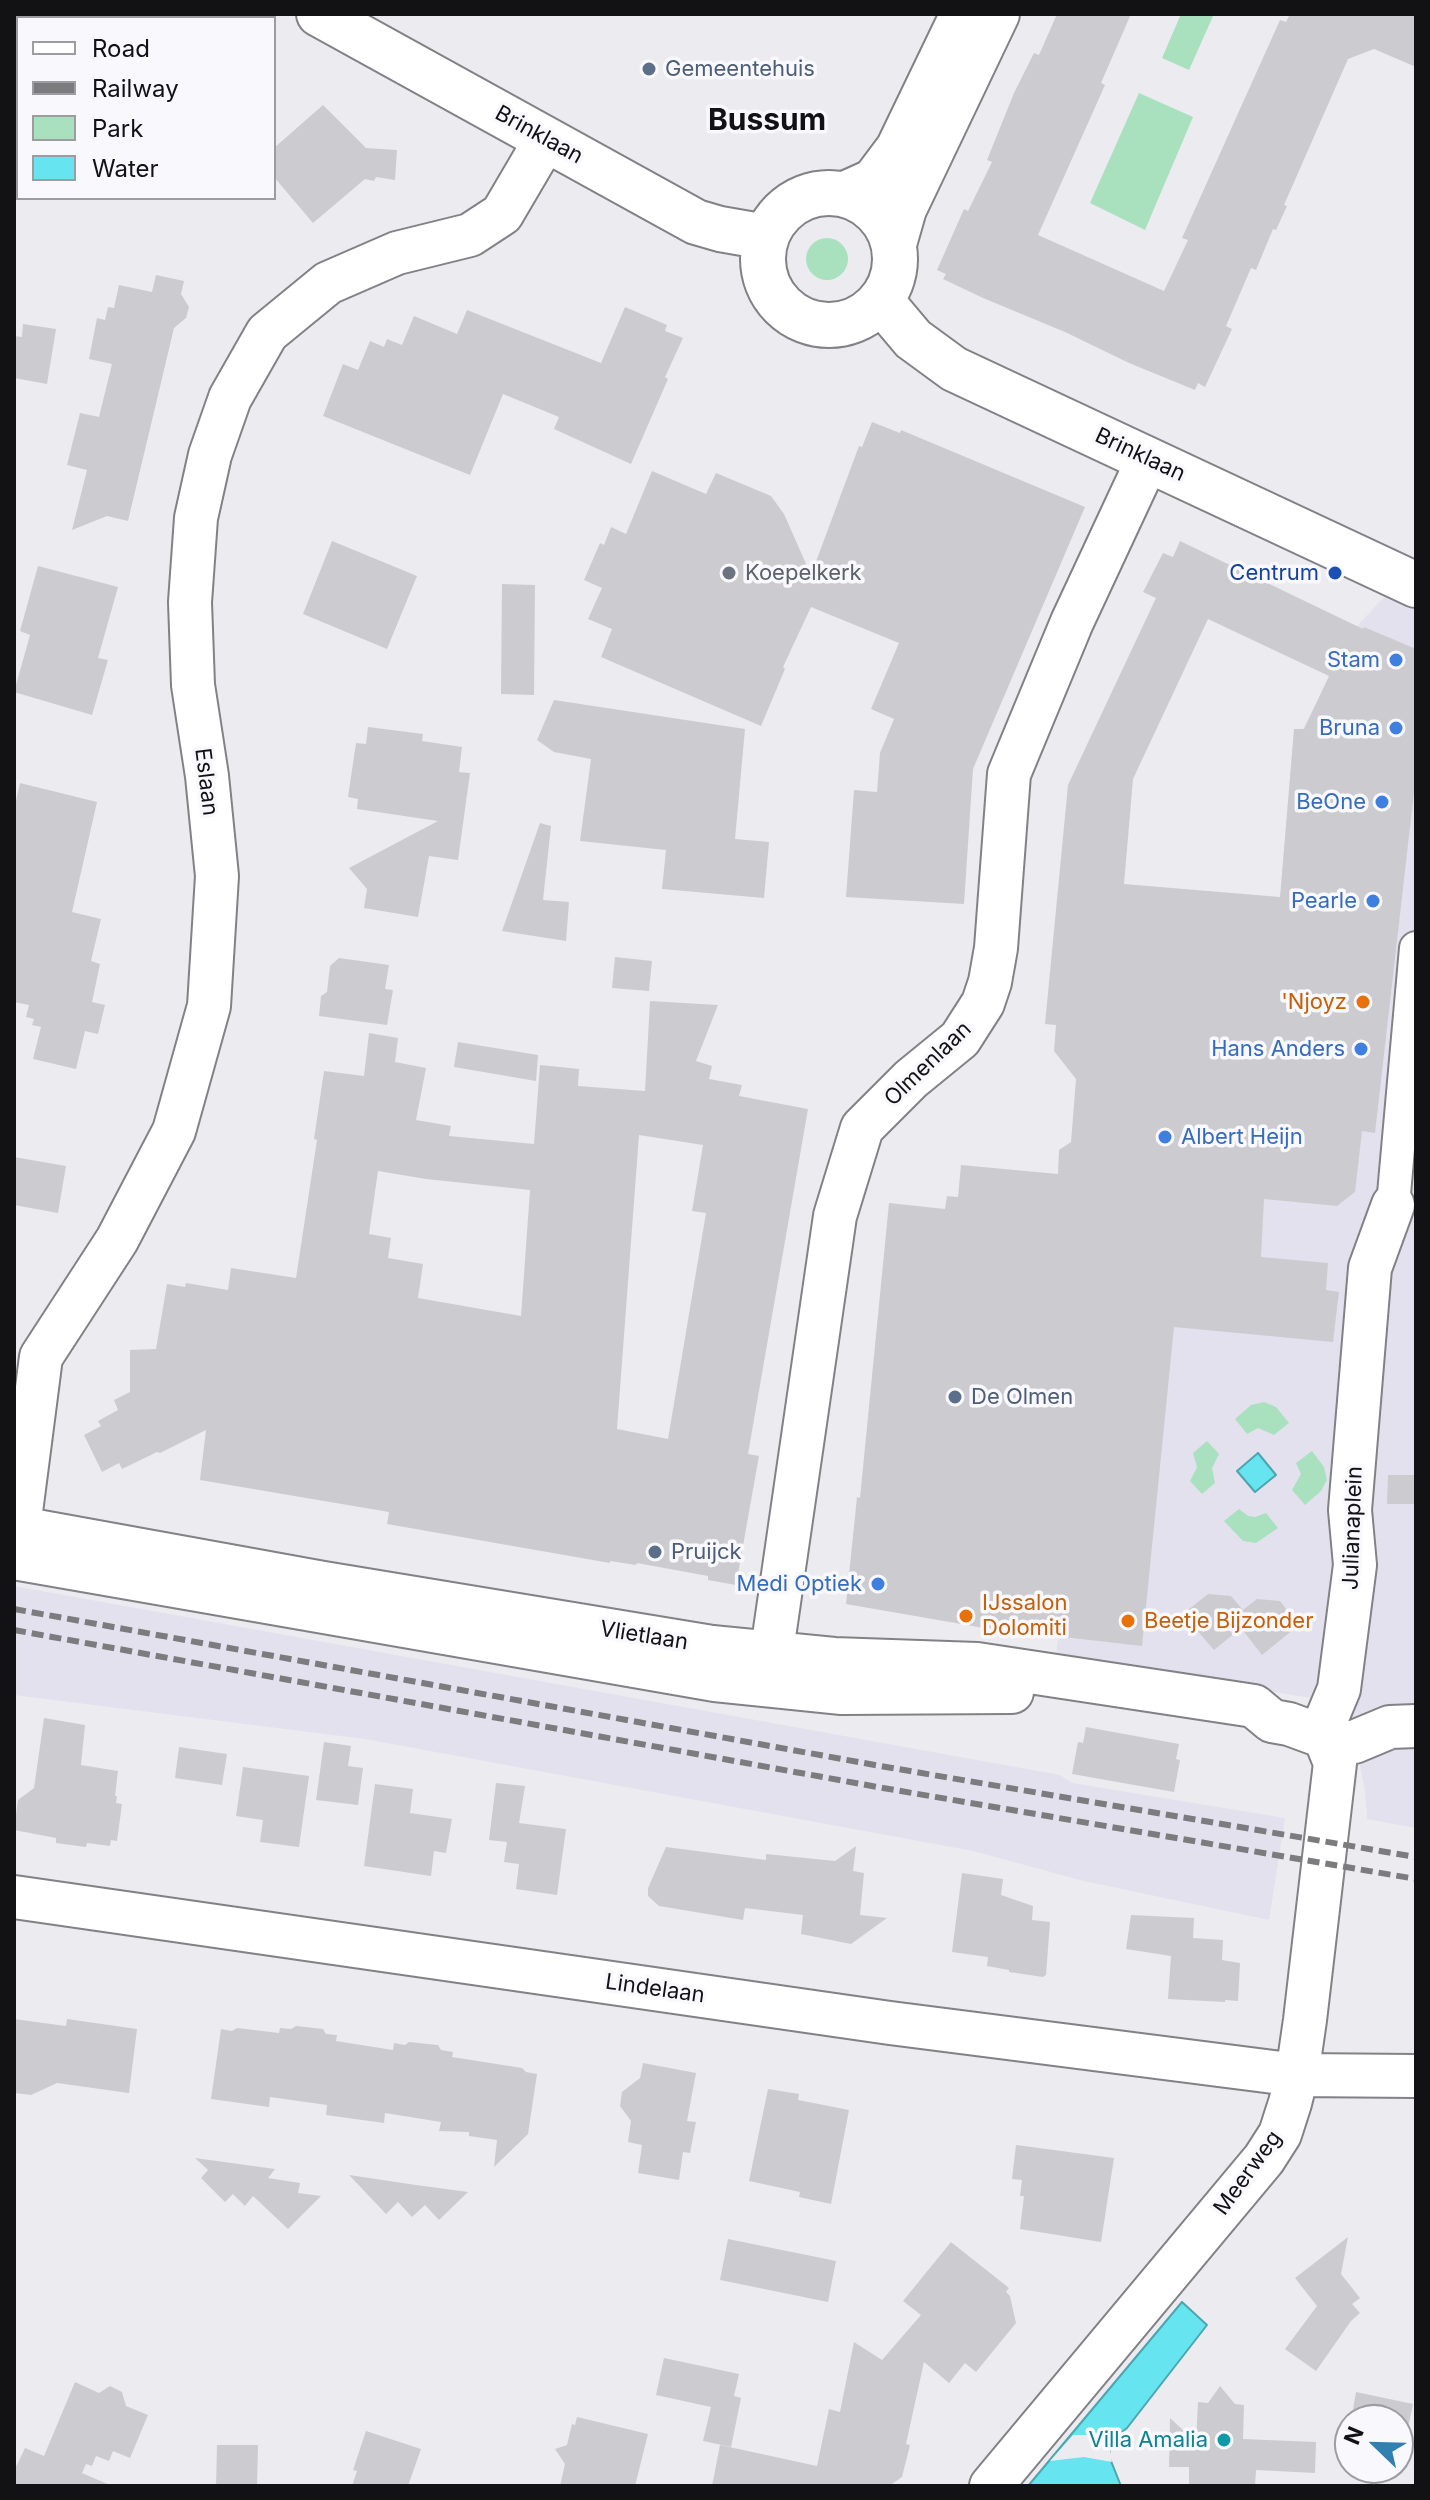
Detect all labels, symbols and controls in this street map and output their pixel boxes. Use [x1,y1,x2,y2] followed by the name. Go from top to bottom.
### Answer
[16,16,276,200] legend
[92,34,150,63] text: Road
[665,56,815,82] place label: Gemeentehuis
[640,60,658,78] marker: Gemeentehuis
[92,74,179,103] text: Railway
[490,100,588,170] street label: Brinklaan
[708,103,826,139] district label: Bussum
[92,114,143,143] text: Park
[92,154,159,183] text: Water
[1091,423,1189,487] street label: Brinklaan
[745,560,862,586] place label: Koepelkerk
[1229,560,1319,586] place label: Centrum
[720,564,738,582] marker: Koepelkerk
[1326,564,1344,582] marker: Centrum
[1327,647,1380,673] place label: Stam
[1387,651,1405,669] marker: Stam
[1319,715,1380,741] place label: Bruna
[1387,719,1405,737] marker: Bruna
[189,747,223,817] street label: Eslaan
[1296,789,1366,815] place label: BeOne
[1373,793,1391,811] marker: BeOne
[1291,888,1357,914] place label: Pearle
[1364,892,1382,910] marker: Pearle
[1281,989,1347,1015] place label: 'Njoyz
[1354,993,1372,1011] marker: 'Njoyz
[879,1016,977,1112] street label: Olmenlaan
[1211,1036,1345,1062] place label: Hans Anders
[1352,1040,1370,1058] marker: Hans Anders
[1181,1124,1303,1150] place label: Albert Heijn
[1156,1128,1174,1146] marker: Albert Heijn
[971,1384,1073,1410] place label: De Olmen
[946,1388,964,1406] marker: De Olmen
[1338,1466,1368,1590] street label: Julianaplein
[671,1539,742,1565] place label: Pruijck
[646,1543,664,1561] marker: Pruijck
[737,1571,862,1597] place label: Medi Optiek
[869,1575,887,1593] marker: Medi Optiek
[982,1590,1068,1642] place label: IJssalon Dolomiti
[957,1607,975,1625] marker: IJssalon Dolomiti
[1144,1608,1313,1634] place label: Beetje Bijzonder
[1119,1612,1137,1630] marker: Beetje Bijzonder
[598,1616,690,1656] street label: Vlietlaan
[604,1969,706,2009] street label: Lindelaan
[1209,2126,1287,2220] street label: Meerweg
[1334,2404,1414,2484] north arrow
[1339,2423,1369,2448] text: N
[1088,2427,1208,2453] place label: Villa Amalia
[1215,2431,1233,2449] marker: Villa Amalia

